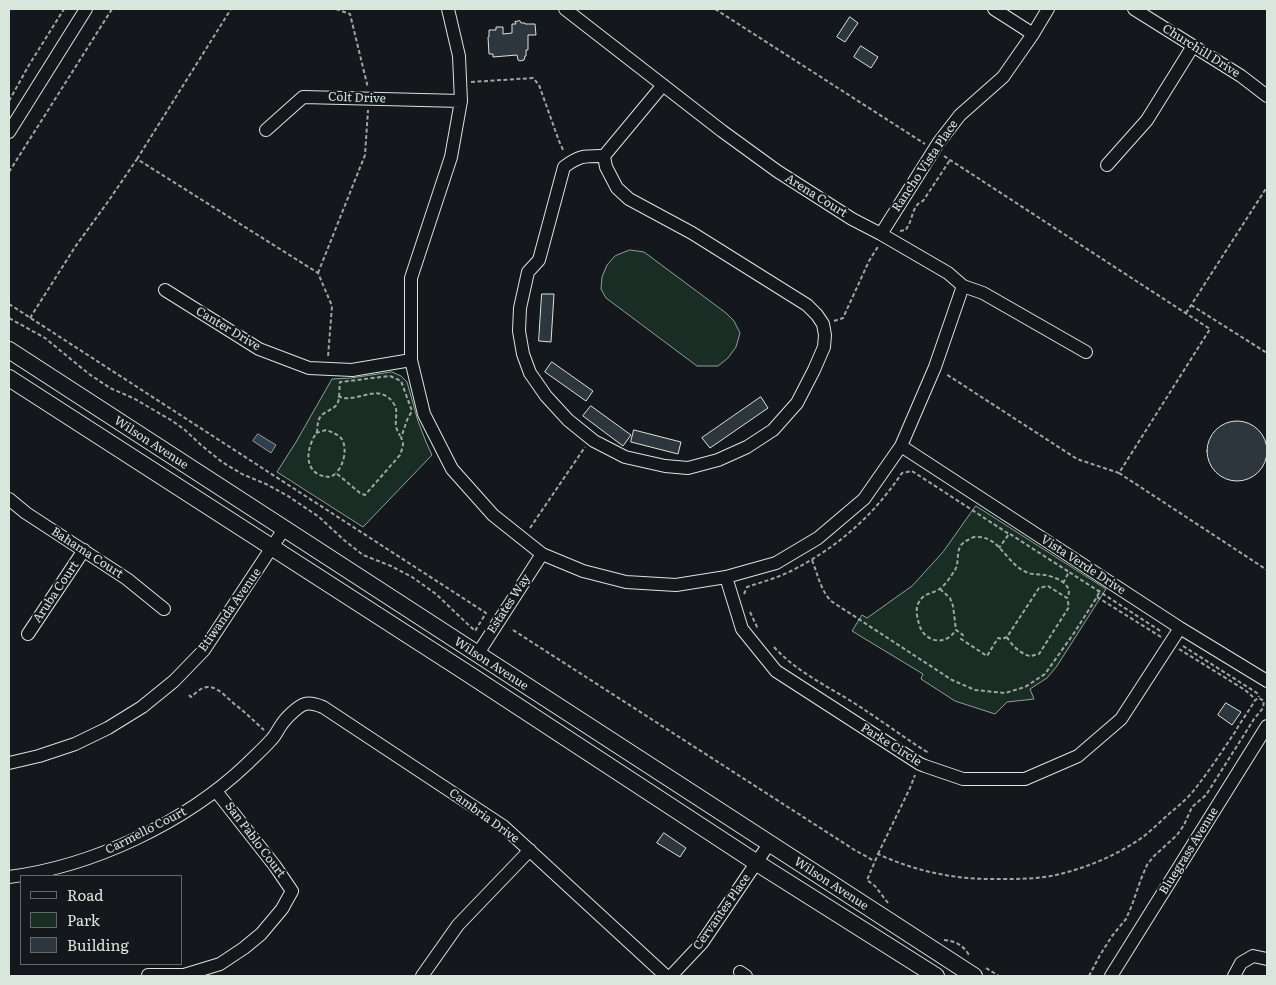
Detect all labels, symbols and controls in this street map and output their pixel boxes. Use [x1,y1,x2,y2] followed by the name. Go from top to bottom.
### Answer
[1159,21,1243,81] street label: Churchill Drive
[328,90,386,106] street label: Colt Drive
[889,117,961,215] street label: Rancho Vista Place
[782,171,850,221] street label: Arena Court
[193,304,263,354] street label: Canter Drive
[111,414,191,472] street label: Wilson Avenue
[48,524,126,582] street label: Bahama Court
[1038,532,1128,598] street label: Vista Verde Drive
[30,558,82,626] street label: Aruba Court
[196,565,264,655] street label: Etiwanda Avenue
[484,572,534,636] street label: Estates Way
[451,635,531,693] street label: Wilson Avenue
[858,721,924,769] street label: Parke Circle
[446,786,522,846] street label: Cambria Drive
[222,799,288,881] street label: San Pablo Court
[103,804,189,858] street label: Carmello Court
[1156,805,1222,897] street label: Bluegrass Avenue
[791,855,871,913] street label: Wilson Avenue
[690,871,754,953] street label: Cervantes Place
[20,875,182,965] legend
[67,883,103,906] text: Road
[67,908,100,931] text: Park
[67,933,129,956] text: Building

